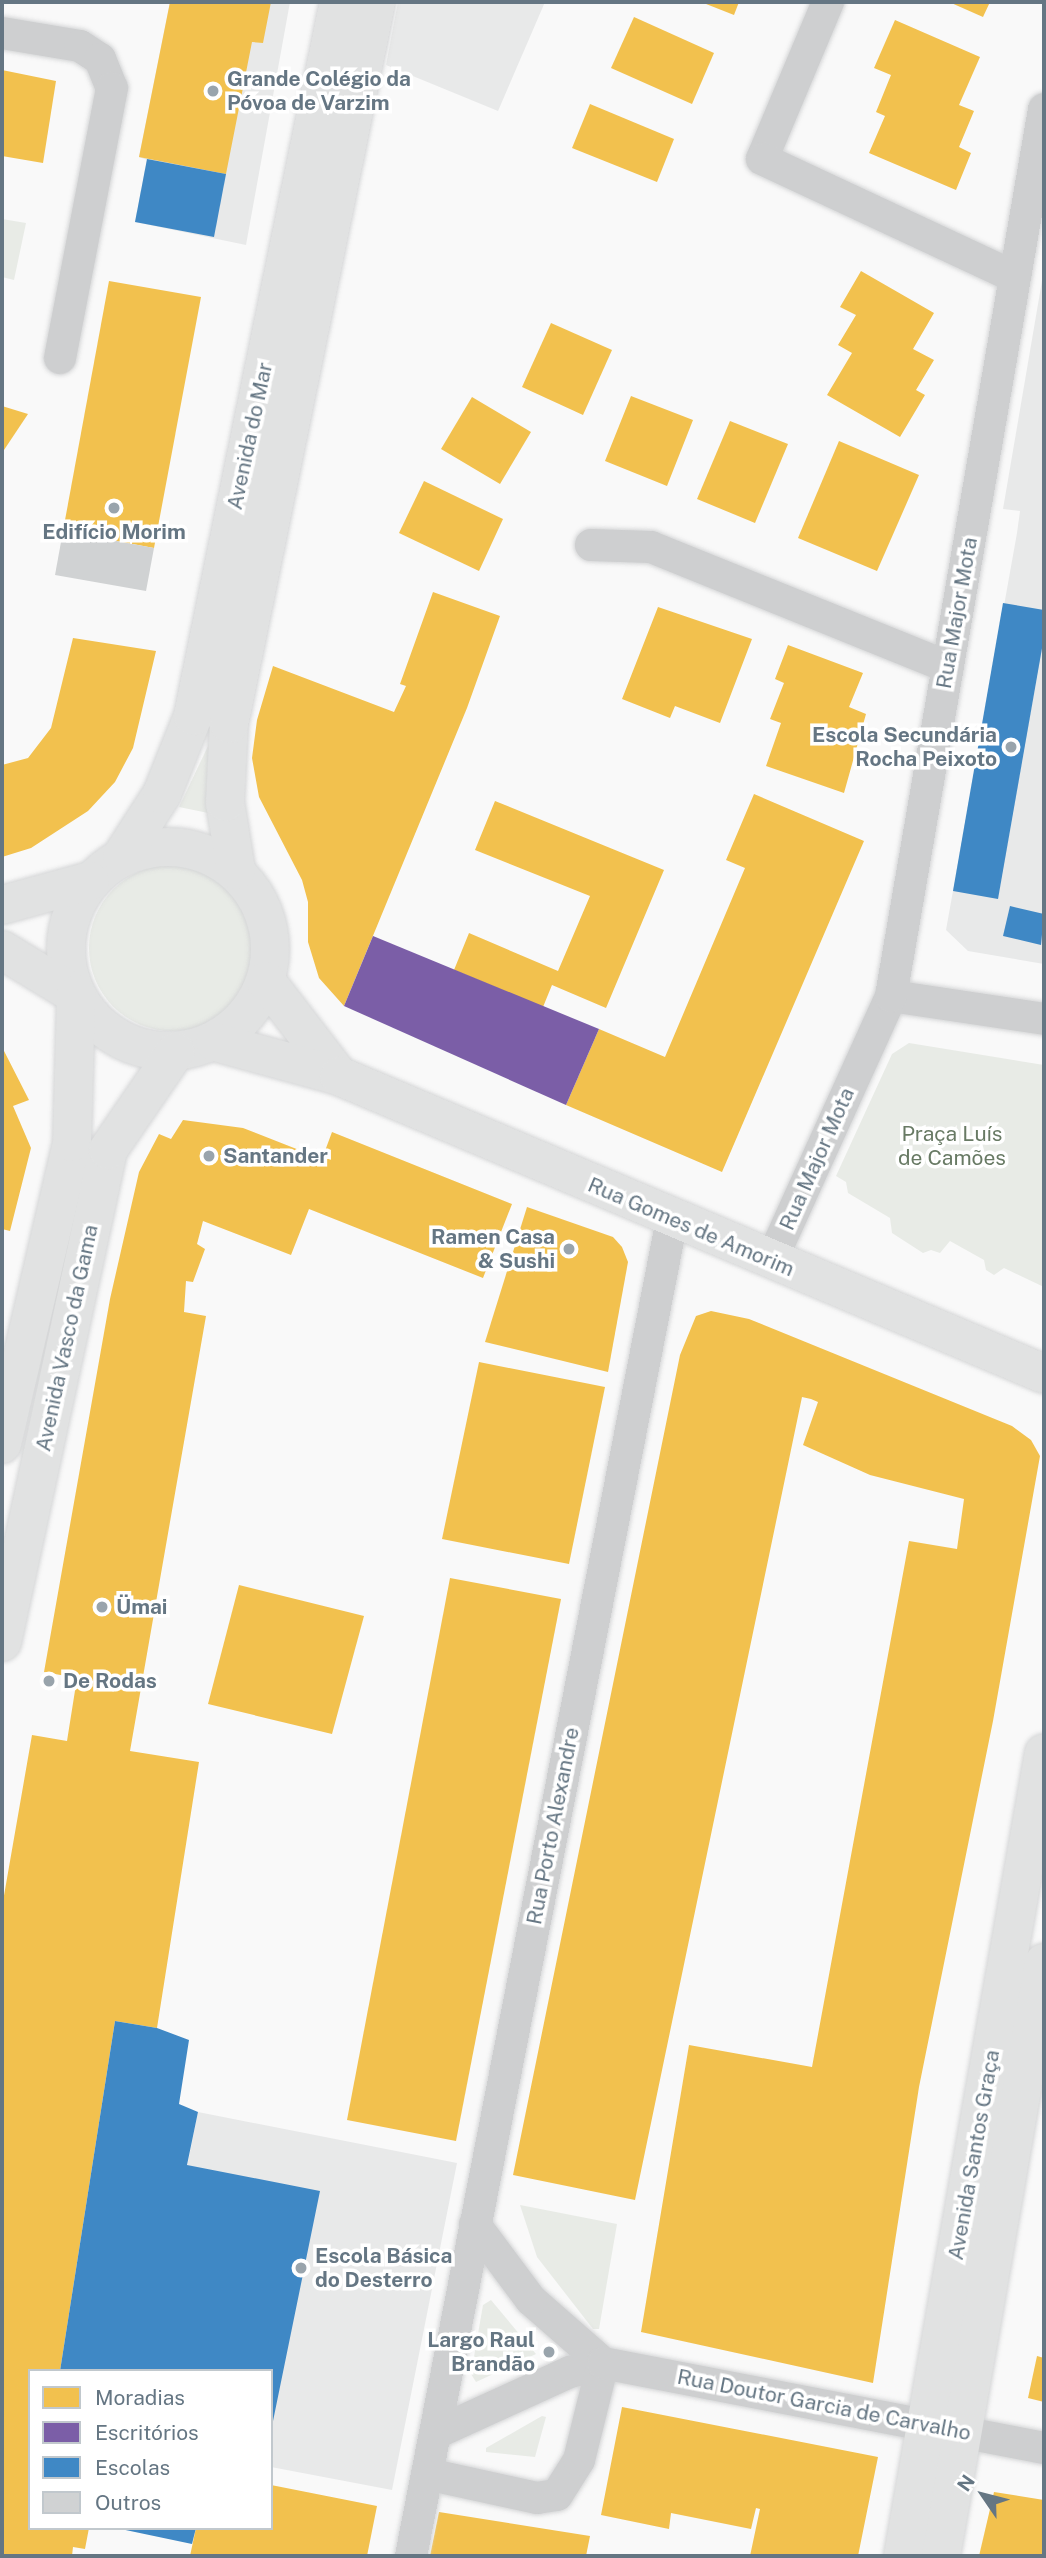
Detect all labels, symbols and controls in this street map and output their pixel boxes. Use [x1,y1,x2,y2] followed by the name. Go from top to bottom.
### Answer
[227,66,411,116] place label: Grande Colégio da Póvoa de Varzim
[205,83,221,99] marker: Grande Colégio da Póvoa de Varzim
[222,360,278,512] street label: Avenida do Mar
[106,500,122,516] marker: Edifício Morim
[42,519,186,545] place label: Edifício Morim
[931,535,983,691] street label: Rua Major Mota
[812,722,997,772] place label: Escola Secundária Rocha Peixoto
[1003,739,1019,755] marker: Escola Secundária Rocha Peixoto
[774,1084,860,1234] street label: Rua Major Mota
[898,1121,1006,1171] park label: Praça Luís de Camões
[223,1143,328,1169] place label: Santander
[201,1148,217,1164] marker: Santander
[584,1172,798,1282] street label: Rua Gomes de Amorim
[31,1222,103,1454] street label: Avenida Vasco da Gama
[431,1224,555,1274] place label: Ramen Casa & Sushi
[561,1241,577,1257] marker: Ramen Casa & Sushi
[116,1594,167,1620] place label: Ümai
[94,1599,110,1615] marker: Ümai
[63,1668,157,1694] place label: De Rodas
[41,1673,57,1689] marker: De Rodas
[522,1725,584,1927] street label: Rua Porto Alexandre
[943,2048,1005,2262] street label: Avenida Santos Graça
[315,2243,452,2293] place label: Escola Básica do Desterro
[293,2260,309,2276] marker: Escola Básica do Desterro
[427,2327,535,2377] place label: Largo Raul Brandão
[541,2344,557,2360] marker: Largo Raul Brandão
[675,2364,973,2446] street label: Rua Doutor Garcia de Carvalho
[28,2369,273,2530] legend
[95,2385,185,2410] text: Moradias
[95,2420,199,2445] text: Escritórios
[95,2455,170,2480] text: Escolas
[948,2460,1018,2530] north arrow
[953,2471,979,2495] text: N
[95,2490,161,2515] text: Outros

